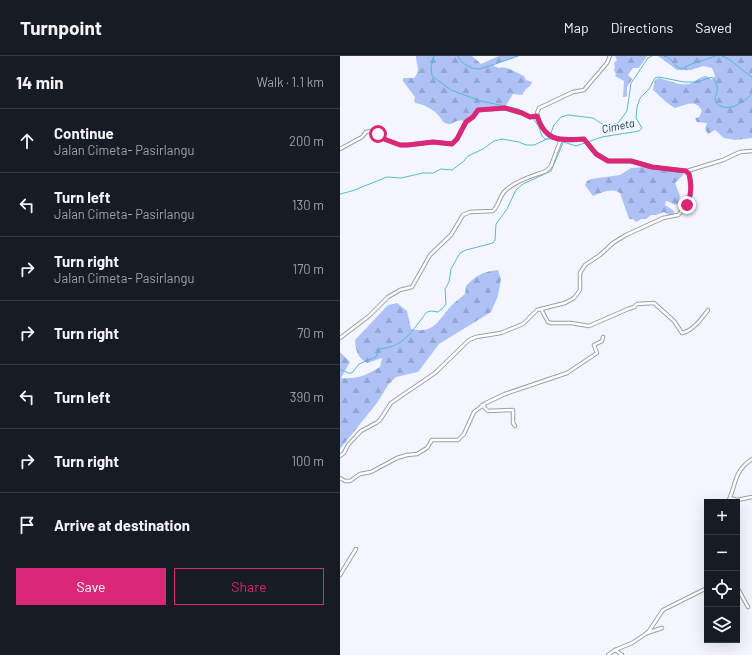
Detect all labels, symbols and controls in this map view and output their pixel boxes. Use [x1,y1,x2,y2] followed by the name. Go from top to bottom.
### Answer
[20,16,102,39] text: Turnpoint
[564,19,589,36] text: Map
[611,19,673,36] text: Directions
[695,19,732,36] text: Saved
[16,72,64,92] text: 14 min
[257,74,324,90] text: Walk · 1.1 km
[600,116,636,135] water label: Cimeta
[54,124,114,142] text: Continue
[369,125,387,143] route start
[16,130,38,152] icon: ahead
[289,133,324,149] text: 200 m
[54,142,194,158] text: Jalan Cimeta- Pasirlangu
[54,188,110,206] text: Turn left
[16,194,38,216] icon: left
[678,196,696,214] route end
[292,197,324,213] text: 130 m
[54,206,194,222] text: Jalan Cimeta- Pasirlangu
[54,252,119,270] text: Turn right
[16,258,38,280] icon: right
[293,261,324,277] text: 170 m
[54,270,194,286] text: Jalan Cimeta- Pasirlangu
[16,322,38,344] icon: right
[54,324,119,342] text: Turn right
[297,325,324,341] text: 70 m
[16,386,38,408] icon: left
[54,388,110,406] text: Turn left
[290,389,324,405] text: 390 m
[16,450,38,472] icon: right
[54,452,119,470] text: Turn right
[291,453,324,469] text: 100 m
[704,499,740,643] map controls
[704,499,740,535] button: +
[16,514,38,536] icon: arrive
[54,516,190,534] text: Arrive at destination
[704,535,740,571] button: −
[16,568,166,605] button: Save
[174,568,324,605] button: Share
[704,571,740,607] button: locate
[704,607,740,643] button: layers

